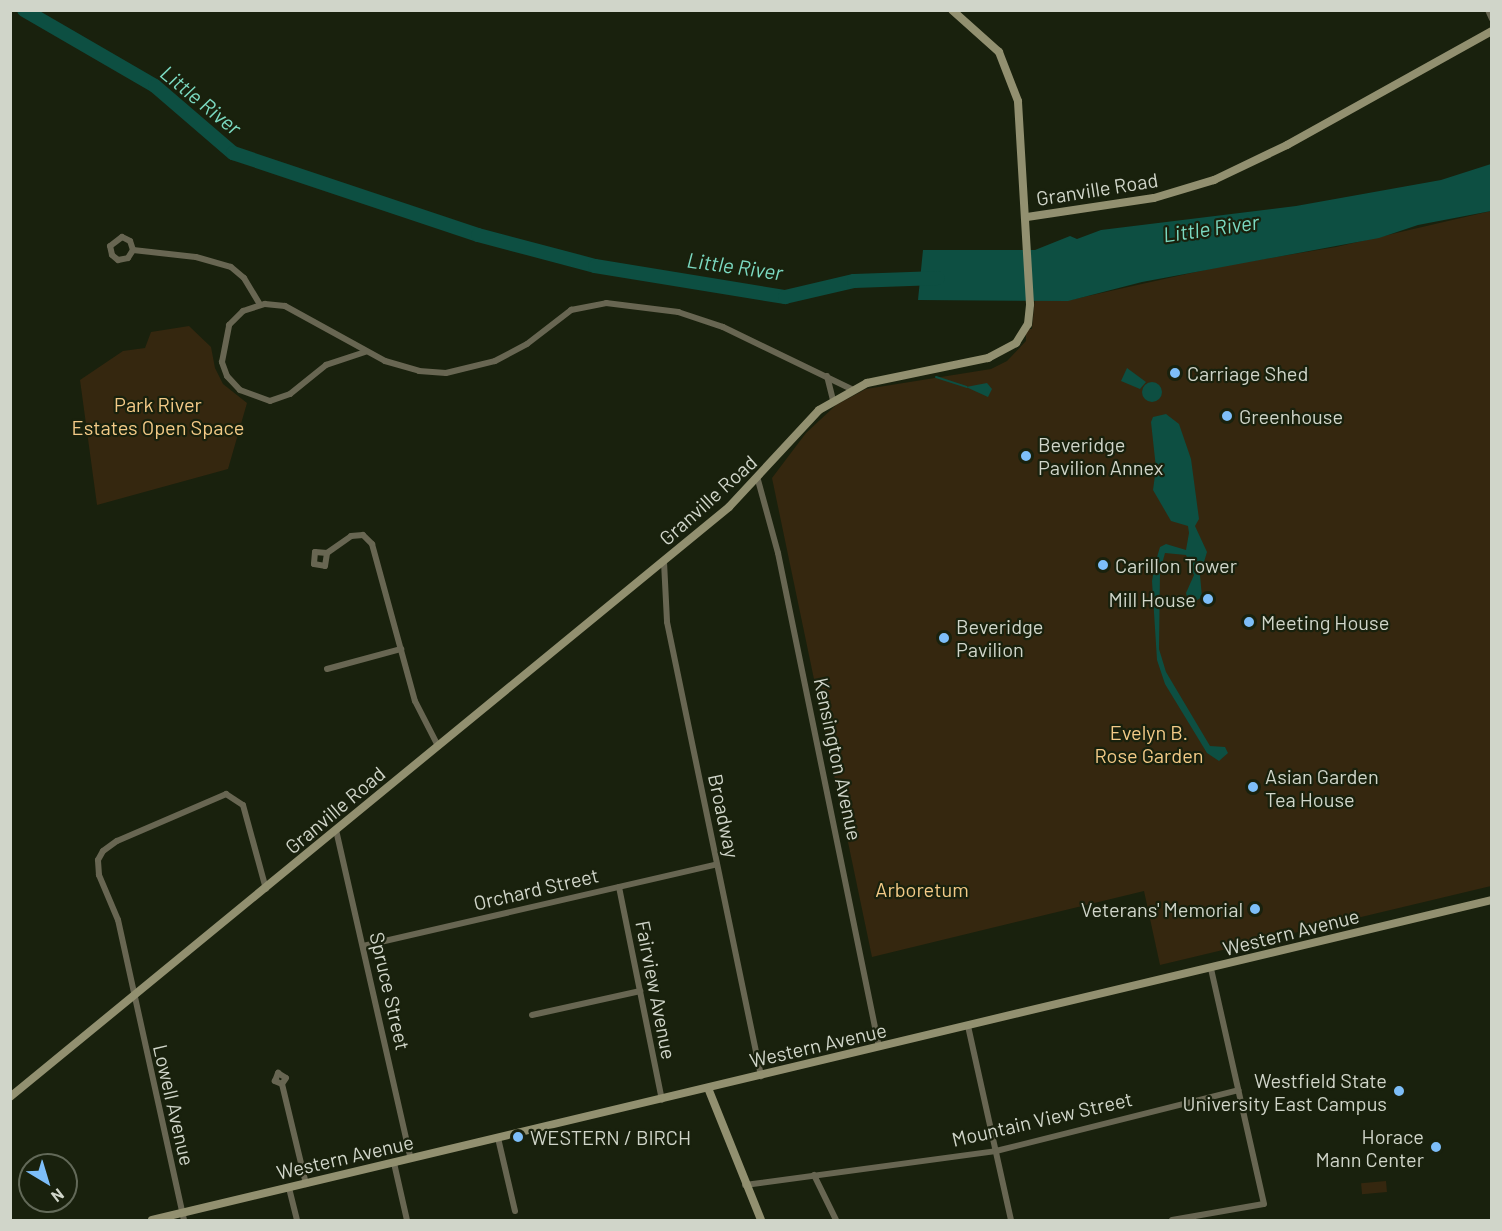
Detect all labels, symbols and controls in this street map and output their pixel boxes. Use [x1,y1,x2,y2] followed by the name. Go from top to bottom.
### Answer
[156,60,246,140] water label: Little River
[1034,168,1160,210] street label: Granville Road
[1161,209,1261,247] water label: Little River
[685,247,785,285] water label: Little River
[1187,361,1308,385] place label: Carriage Shed
[1168,366,1182,380] marker: Carriage Shed
[72,393,244,440] park label: Park River Estates Open Space
[1239,404,1343,428] place label: Greenhouse
[1220,409,1234,423] marker: Greenhouse
[1038,432,1163,479] place label: Beveridge Pavilion Annex
[1019,449,1033,463] marker: Beveridge Pavilion Annex
[654,450,762,550] street label: Granville Road
[1115,553,1237,577] place label: Carillon Tower
[1096,558,1110,572] marker: Carillon Tower
[1108,587,1196,611] place label: Mill House
[1201,592,1215,606] marker: Mill House
[1261,610,1389,634] place label: Meeting House
[956,614,1043,661] place label: Beveridge Pavilion
[1242,615,1256,629] marker: Meeting House
[937,631,951,645] marker: Beveridge Pavilion
[809,675,867,843] street label: Kensington Avenue
[1094,720,1204,767] park label: Evelyn B. Rose Garden
[280,761,390,859] street label: Granville Road
[1265,764,1379,811] place label: Asian Garden Tea House
[703,772,745,860] street label: Broadway
[1246,780,1260,794] marker: Asian Garden Tea House
[471,863,601,915] street label: Orchard Street
[875,877,969,901] park label: Arboretum
[1081,897,1243,921] place label: Veterans' Memorial
[1248,902,1262,916] marker: Veterans' Memorial
[1220,903,1362,961] street label: Western Avenue
[631,919,681,1061] street label: Fairview Avenue
[365,930,415,1052] street label: Spruce Street
[747,1018,889,1072] street label: Western Avenue
[148,1042,200,1168] street label: Lowell Avenue
[1183,1068,1387,1115] place label: Westfield State University East Campus
[1392,1084,1406,1098] marker: Westfield State University East Campus
[949,1087,1135,1151] street label: Mountain View Street
[1315,1124,1424,1171] place label: Horace Mann Center
[530,1125,691,1149] place label: WESTERN / BIRCH
[274,1130,416,1184] street label: Western Avenue
[511,1130,525,1144] marker: WESTERN / BIRCH
[1429,1140,1443,1154] marker: Horace Mann Center
[18,1153,78,1213] north arrow
[48,1185,68,1207] text: N

